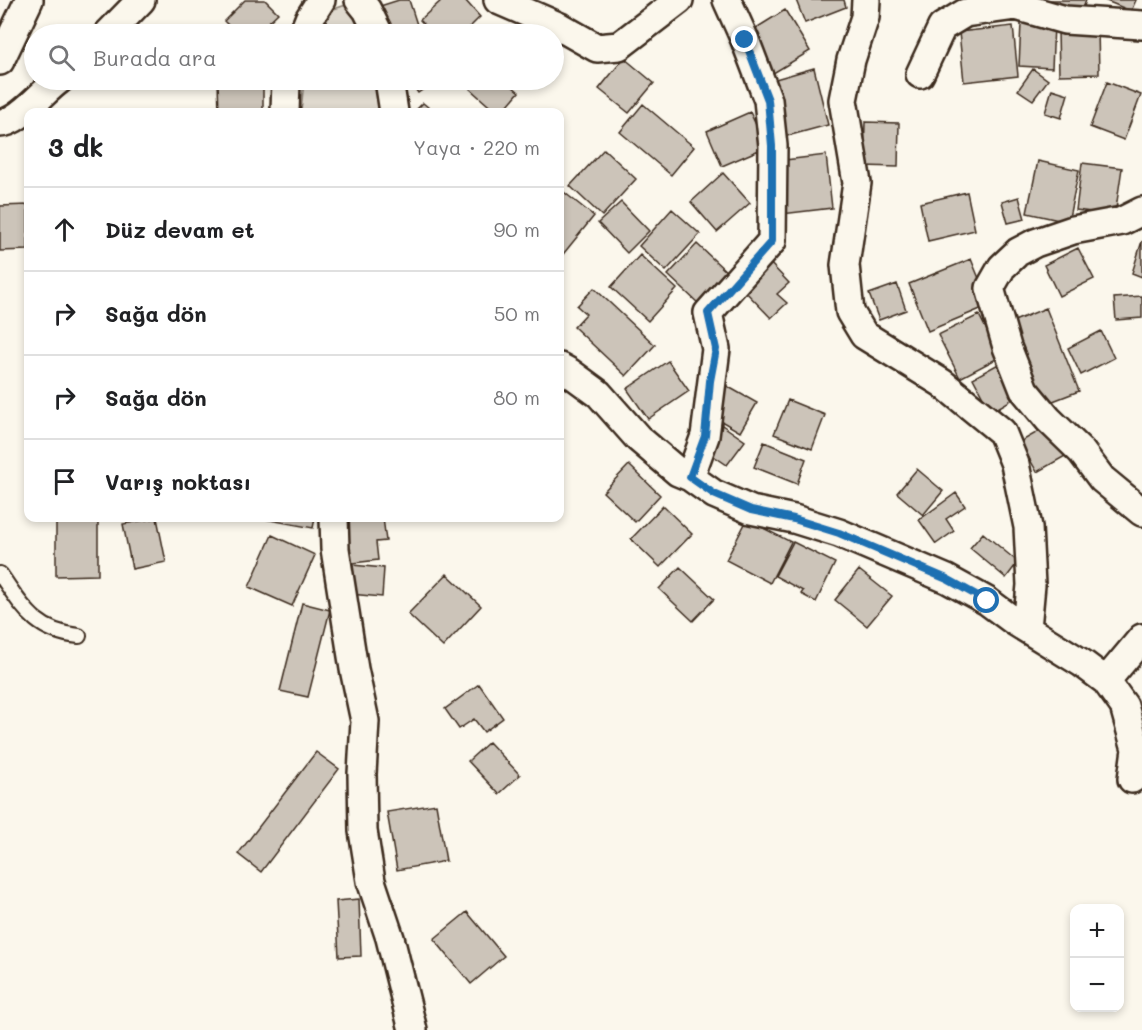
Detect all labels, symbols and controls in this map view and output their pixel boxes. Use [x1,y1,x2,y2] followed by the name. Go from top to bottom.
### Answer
[24,24,564,90] search box
[731,26,757,52] route end
[45,41,78,74] icon: search
[93,43,217,72] text: Burada ara
[48,130,103,164] text: 3 dk
[413,134,540,160] text: Yaya · 220 m
[48,213,81,246] icon: ahead
[105,215,254,244] text: Düz devam et
[494,216,540,242] text: 90 m
[48,297,81,330] icon: right
[105,299,207,328] text: Sağa dön
[494,300,540,326] text: 50 m
[48,381,81,414] icon: right
[105,383,207,412] text: Sağa dön
[493,384,540,410] text: 80 m
[48,465,81,498] icon: arrive
[105,467,251,496] text: Varış noktası
[973,587,999,613] route start
[1070,904,1124,1012] map controls
[1070,904,1124,958] button: +
[1070,958,1124,1012] button: −

